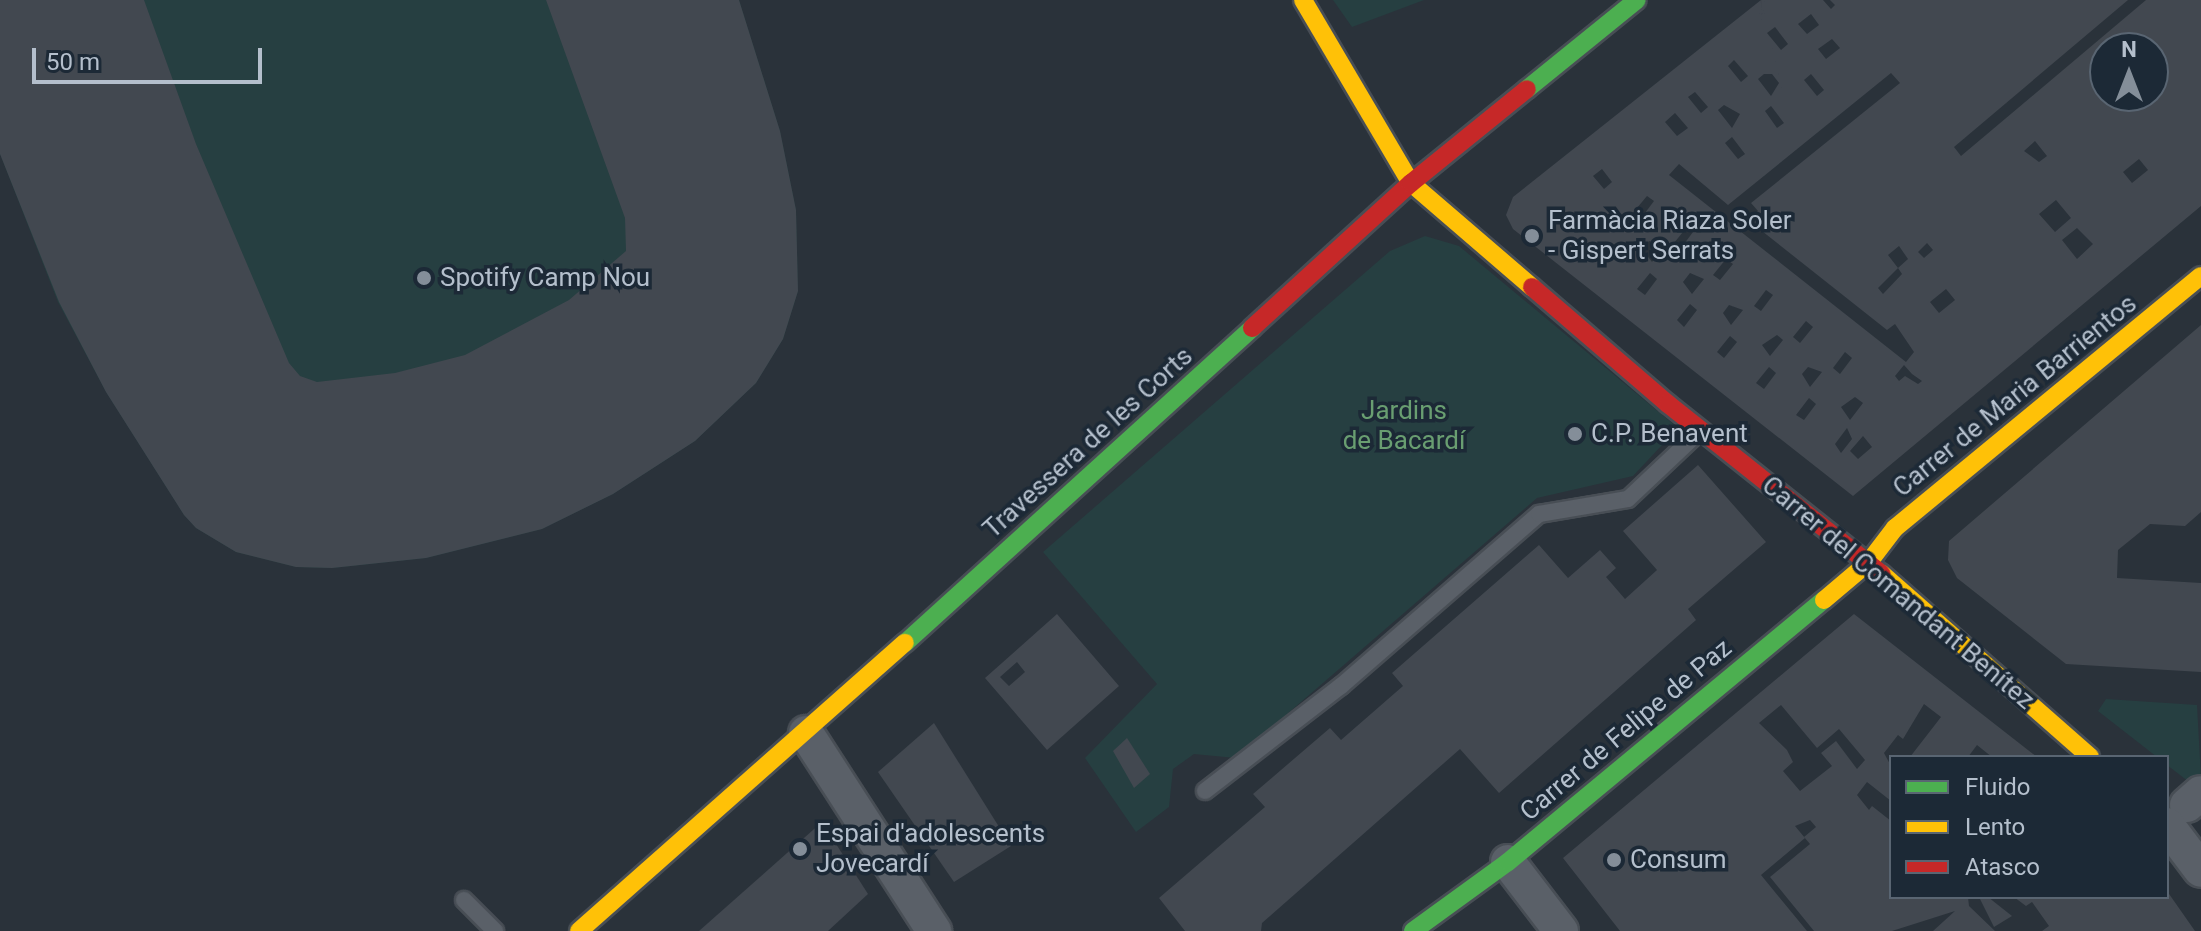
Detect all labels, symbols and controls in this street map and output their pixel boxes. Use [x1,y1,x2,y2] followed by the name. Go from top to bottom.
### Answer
[36,32,266,82] scale bar
[2089,32,2169,112] north arrow
[2121,37,2137,62] text: N
[46,48,100,76] text: 50 m
[1548,205,1792,266] place label: Farmàcia Riaza Soler - Gispert Serrats
[1523,227,1541,245] marker: Farmàcia Riaza Soler - Gispert Serrats
[440,262,650,294] place label: Spotify Camp Nou
[415,269,433,287] marker: Spotify Camp Nou
[1887,288,2143,504] street label: Carrer de Maria Barrientos
[977,341,1199,545] street label: Travessera de les Corts
[1343,395,1465,456] park label: Jardins de Bacardí
[1591,418,1748,450] place label: C.P. Benavent
[1566,425,1584,443] marker: C.P. Benavent
[1756,470,2040,716] street label: Carrer del Comandant Benítez
[1514,633,1738,827] street label: Carrer de Felipe de Paz
[1889,755,2169,899] legend
[1965,773,2030,801] text: Fluido
[1965,813,2025,841] text: Lento
[816,818,1045,880] place label: Espai d'adolescents Jovecardí
[791,840,809,858] marker: Espai d'adolescents Jovecardí
[1630,844,1727,876] place label: Consum
[1605,851,1623,869] marker: Consum
[1965,853,2040,881] text: Atasco

